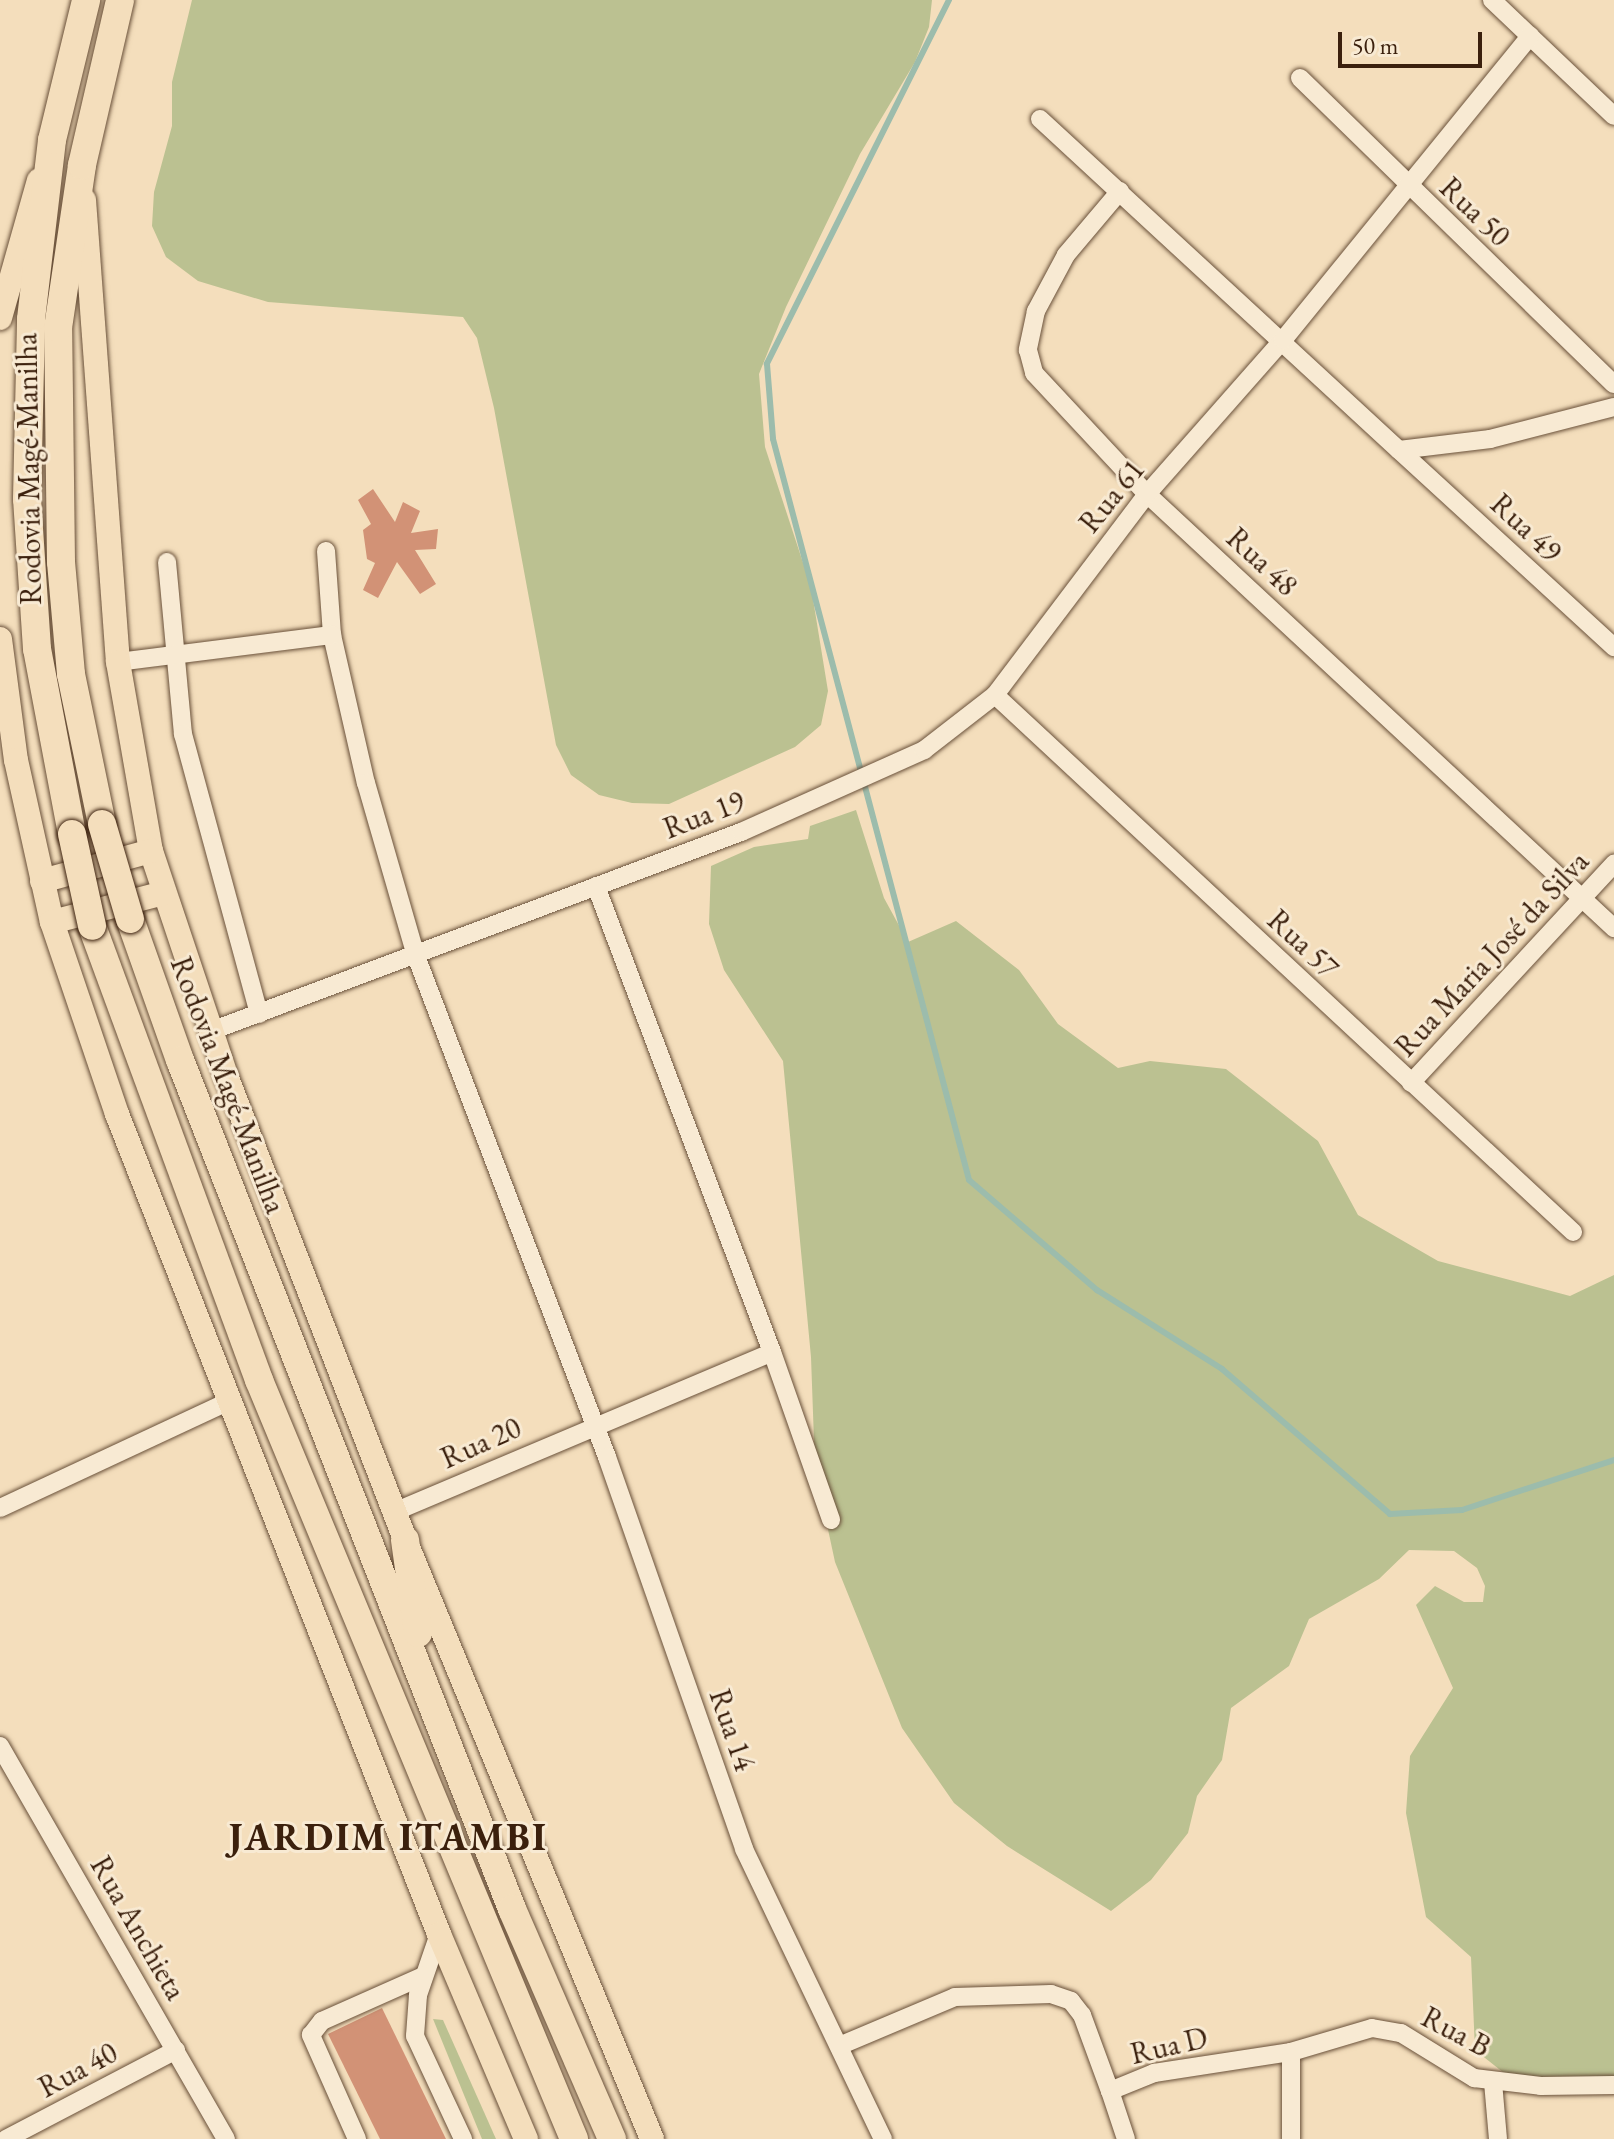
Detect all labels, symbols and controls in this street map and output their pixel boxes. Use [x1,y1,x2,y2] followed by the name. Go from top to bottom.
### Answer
[1342,16,1486,66] scale bar
[1352,30,1399,61] text: 50 m
[1432,170,1518,254] street label: Rua 50
[9,333,49,605] street label: Rodovia Magé-Manilha
[1072,452,1152,540] street label: Rua 61
[1483,486,1569,570] street label: Rua 49
[1219,520,1305,604] street label: Rua 48
[658,783,750,847] street label: Rua 19
[1388,844,1596,1064] street label: Rua Maria José da Silva
[1260,902,1346,986] street label: Rua 57
[162,952,294,1218] street label: Rodovia Magé-Manilha
[435,1409,527,1477] street label: Rua 20
[701,1684,763,1776] street label: Rua 14
[228,1814,548,1860] district label: JARDIM ITAMBI
[82,1850,194,2006] street label: Rua Anchieta
[1415,1999,1497,2065] street label: Rua B
[1127,2020,1211,2072] street label: Rua D
[32,2034,124,2106] street label: Rua 40

